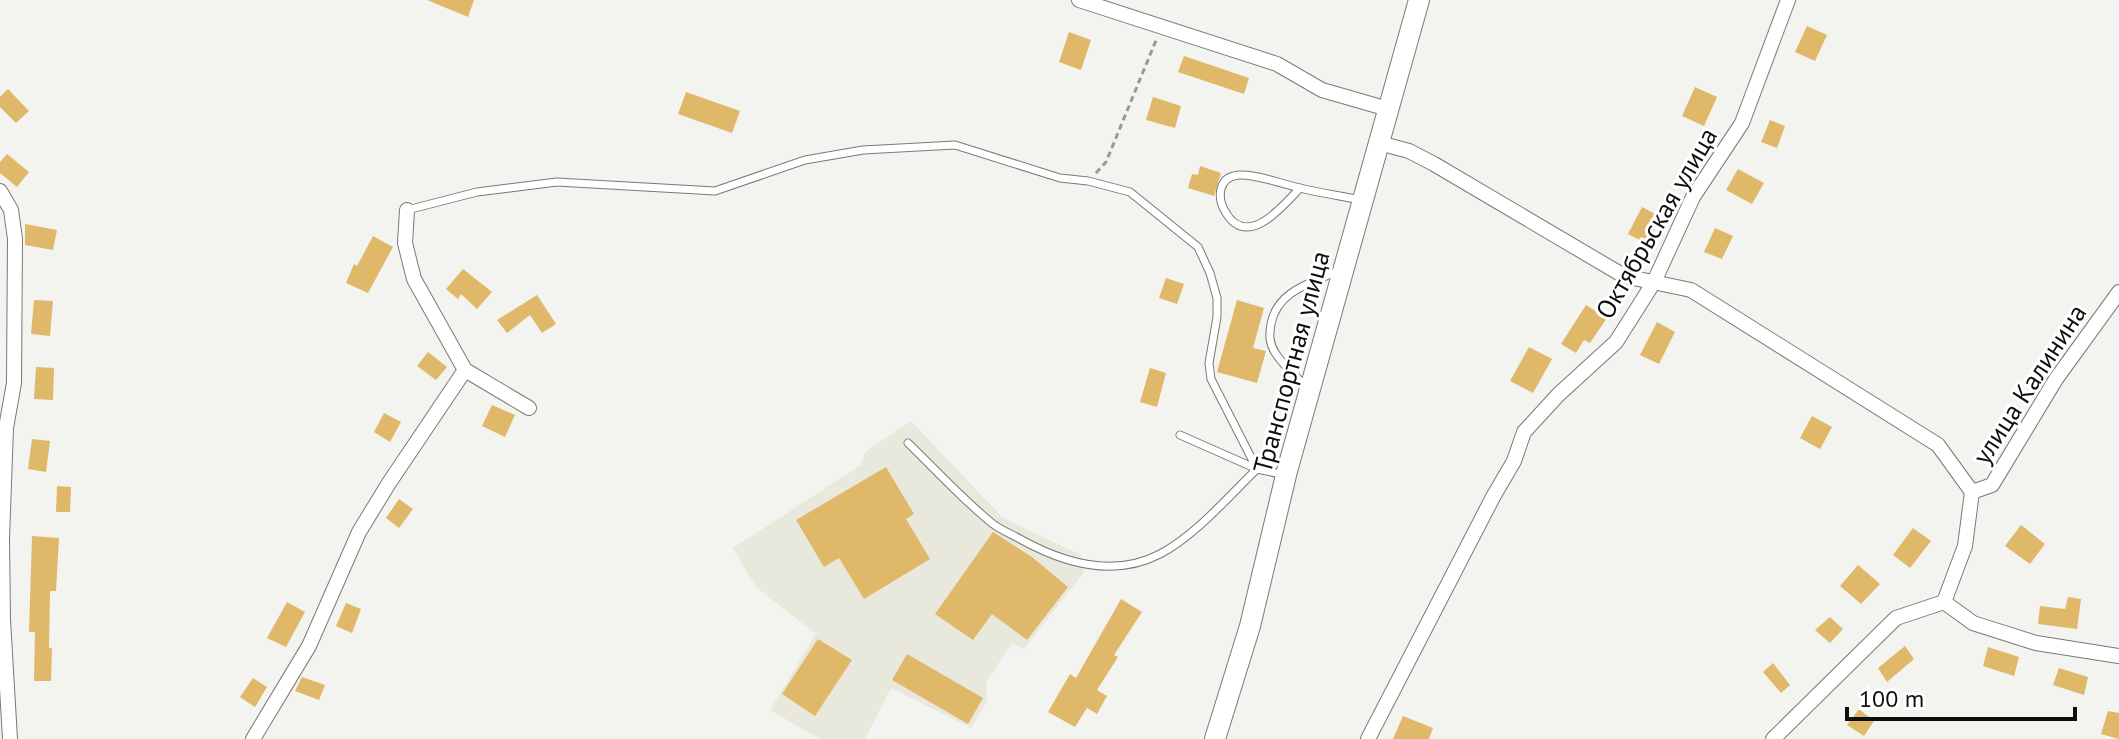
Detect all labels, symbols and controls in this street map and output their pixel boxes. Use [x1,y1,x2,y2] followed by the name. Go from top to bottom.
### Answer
[1588,122,1724,324] street label: Октябрьская улица
[1245,247,1337,477] street label: Транспортная улица
[1965,298,2093,470] street label: улица Калинина
[1847,671,2075,721] scale bar
[1859,683,1924,714] text: 100 m

